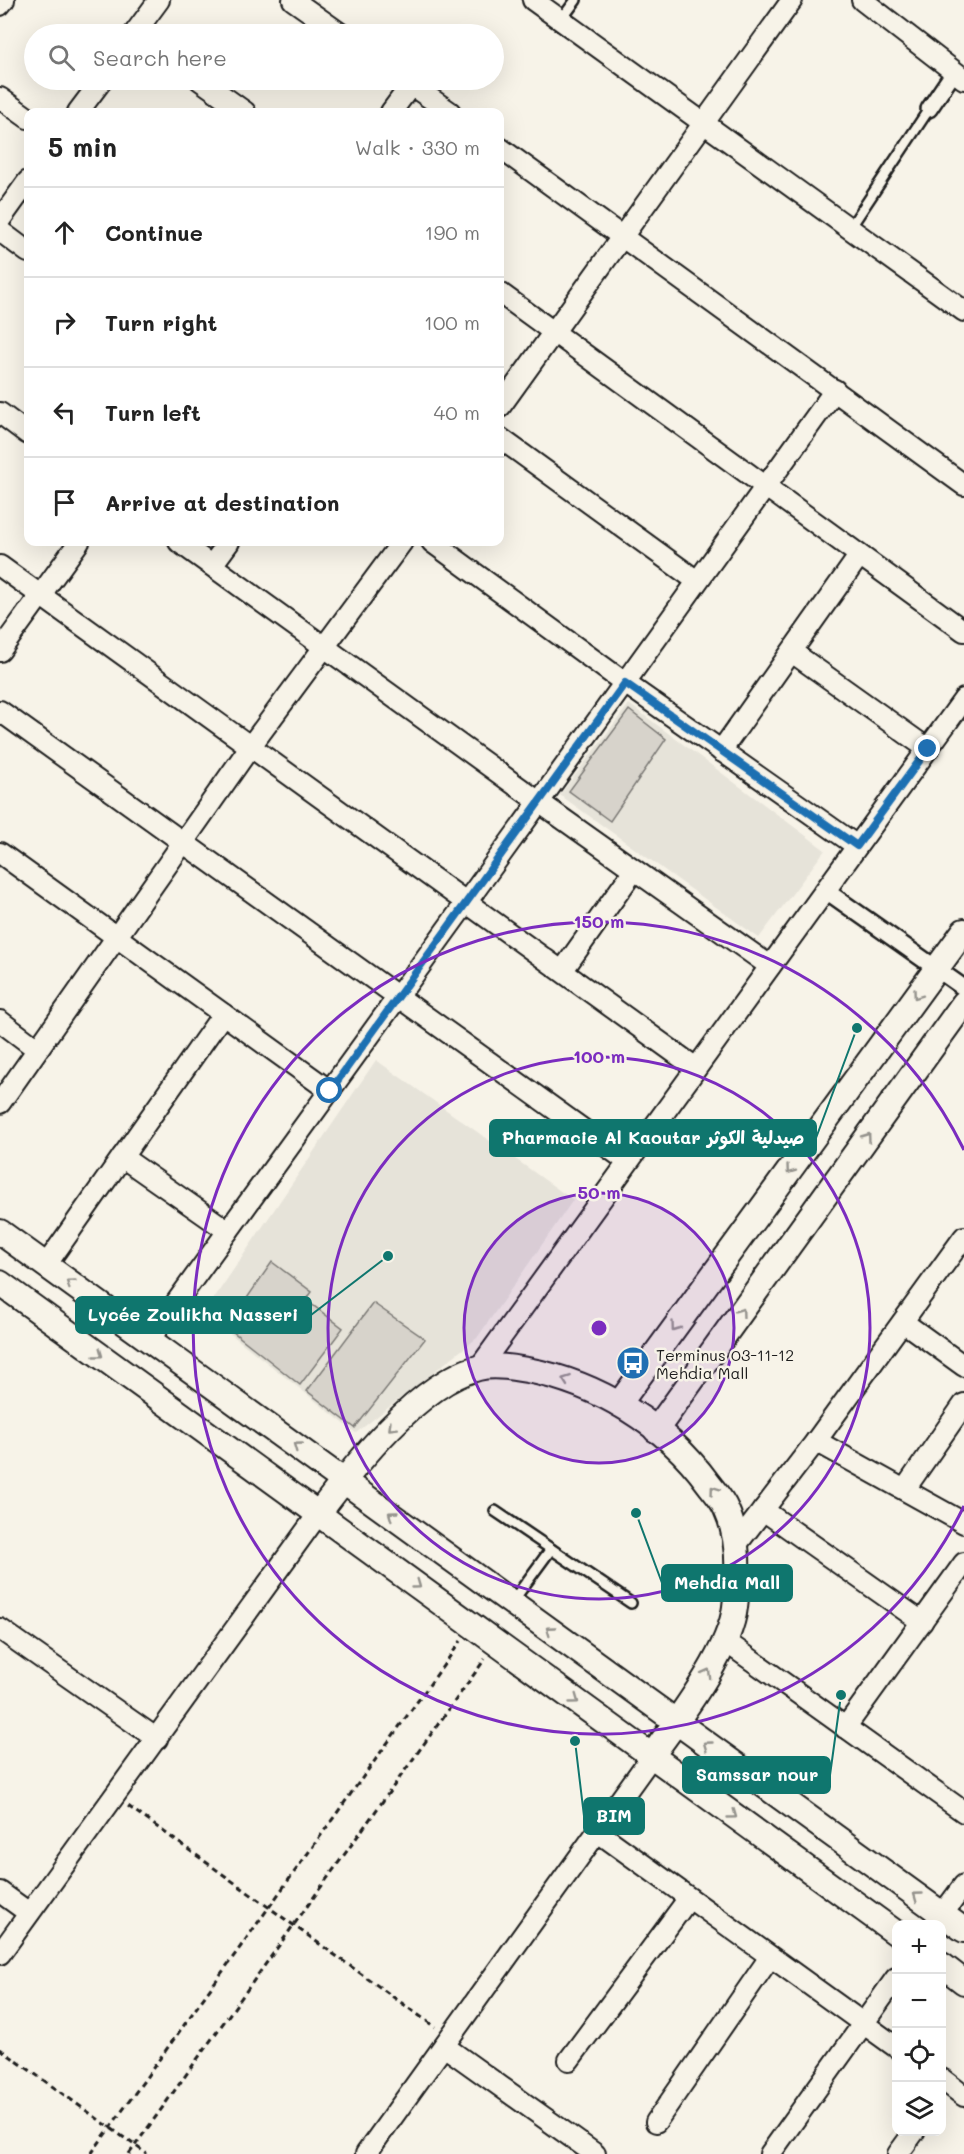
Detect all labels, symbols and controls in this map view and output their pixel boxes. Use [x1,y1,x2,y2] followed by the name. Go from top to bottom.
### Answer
[24,24,504,90] search box
[45,41,78,74] icon: search
[93,43,227,72] text: Search here
[48,130,117,164] text: 5 min
[355,134,480,160] text: Walk · 330 m
[48,216,81,249] icon: ahead
[105,218,203,247] text: Continue
[425,219,480,245] text: 190 m
[48,306,81,339] icon: right
[105,308,217,337] text: Turn right
[424,309,480,335] text: 100 m
[48,396,81,429] icon: left
[105,398,201,427] text: Turn left
[434,399,480,425] text: 40 m
[48,486,81,519] icon: arrive
[105,488,340,517] text: Arrive at destination
[914,735,940,761] route end
[574,909,624,933] text: 150 m
[913,989,924,1000] one-way arrow
[573,1044,625,1068] text: 100 m
[316,1077,342,1103] route start
[490,1120,816,1156] callout: Pharmacie Al Kaoutar صيدلية الكوثر
[502,1125,804,1150] text: Pharmacie Al Kaoutar صيدلية الكوثر
[860,1132,871,1143] one-way arrow
[786,1163,797,1174] one-way arrow
[578,1180,620,1204] text: 50 m
[66,1279,77,1290] one-way arrow
[76,1297,311,1333] callout: Lycée Zoulikha Nasseri
[88,1302,298,1326] text: Lycée Zoulikha Nasseri
[734,1308,745,1319] one-way arrow
[589,1318,609,1338] centre of rings
[671,1321,682,1332] one-way arrow
[656,1344,794,1383] place label: Terminus 03-11-12 Mehdia Mall
[615,1345,651,1381] bus stop icon: Terminus 03-11-12 Mehdia Mall
[92,1347,103,1358] one-way arrow
[561,1374,572,1387] one-way arrow
[388,1420,399,1431] one-way arrow
[292,1442,303,1453] one-way arrow
[710,1485,721,1496] one-way arrow
[388,1511,399,1522] one-way arrow
[662,1565,792,1601] callout: Mehdia Mall
[674,1570,780,1594] text: Mehdia Mall
[411,1578,422,1589] one-way arrow
[545,1626,556,1637] one-way arrow
[700,1669,711,1679] one-way arrow
[568,1693,579,1704] one-way arrow
[703,1741,714,1752] one-way arrow
[683,1757,830,1793] callout: Samssar nour
[696,1762,818,1786] text: Samssar nour
[584,1798,644,1834] callout: BIM
[596,1803,632,1827] text: BIM
[726,1808,737,1819] one-way arrow
[912,1892,923,1903] one-way arrow
[892,1920,946,2136] map controls
[892,1920,946,1974] button: +
[892,1974,946,2028] button: −
[892,2028,946,2082] button: locate
[892,2082,946,2136] button: layers

